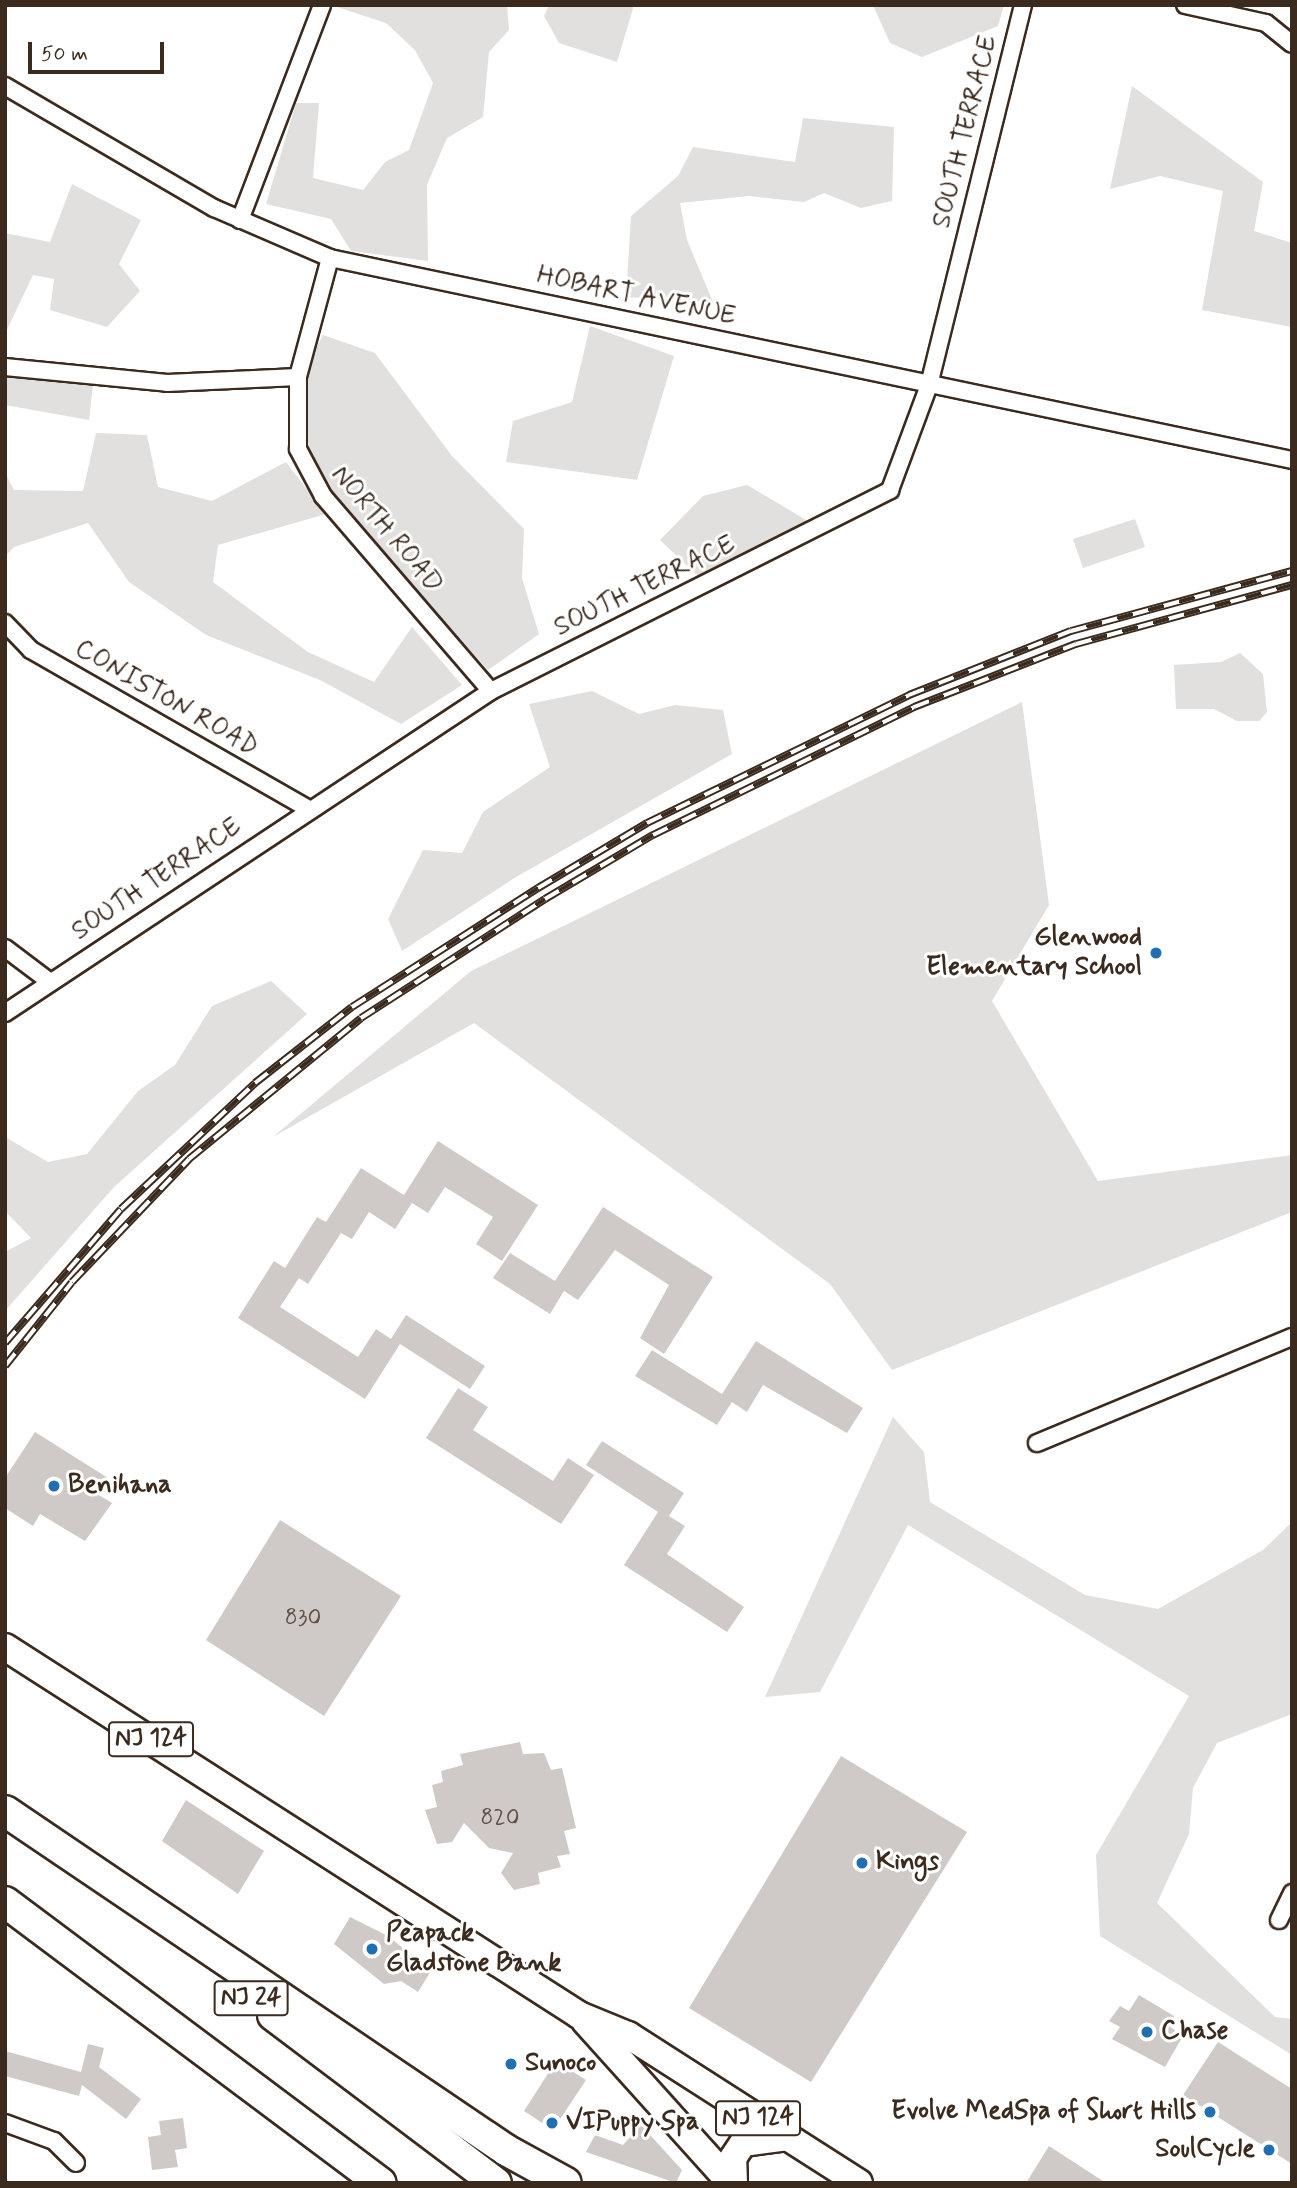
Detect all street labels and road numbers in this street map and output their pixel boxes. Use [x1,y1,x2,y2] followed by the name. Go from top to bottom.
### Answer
[927,32,1005,232] street label: SOUTH TERRACE
[532,260,740,334] street label: HOBART AVENUE
[324,461,448,599] street label: NORTH ROAD
[549,530,741,644] street label: SOUTH TERRACE
[70,635,262,763] street label: CONISTON ROAD
[66,812,248,948] street label: SOUTH TERRACE
[107,1718,195,1759] road number: NJ 124
[212,1978,290,2019] road number: NJ 24
[714,2098,802,2138] road number: NJ 124

